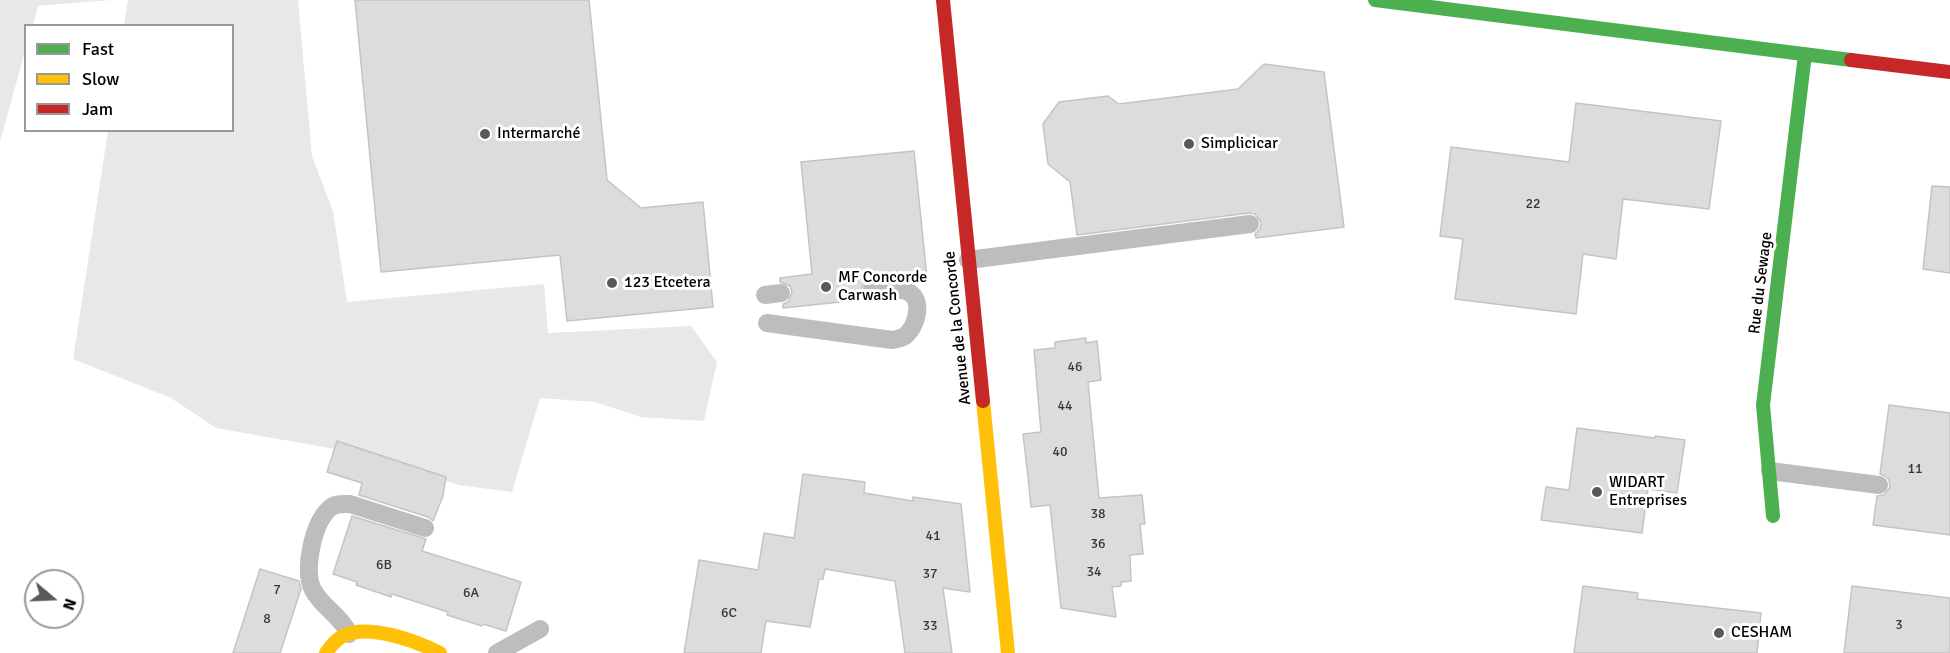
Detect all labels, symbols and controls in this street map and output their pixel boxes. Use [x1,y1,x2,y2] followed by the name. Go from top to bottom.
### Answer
[24,24,234,132] legend
[82,38,114,60] text: Fast
[82,68,119,90] text: Slow
[82,98,113,120] text: Jam
[497,124,580,144] place label: Intermarché
[478,127,492,141] marker: Intermarché
[1201,134,1278,154] place label: Simplicicar
[1182,137,1196,151] marker: Simplicicar
[1525,196,1541,212] house number: 22
[1745,231,1777,335] street label: Rue du Sewage
[940,250,976,406] street label: Avenue de la Concorde
[838,268,927,306] place label: MF Concorde Carwash
[624,273,711,293] place label: 123 Etcetera
[605,276,619,290] marker: 123 Etcetera
[819,280,833,294] marker: MF Concorde Carwash
[1067,359,1083,375] house number: 46
[1057,398,1073,414] house number: 44
[1052,444,1068,460] house number: 40
[1907,461,1923,477] house number: 11
[1609,473,1687,511] place label: WIDART Entreprises
[1590,485,1604,499] marker: WIDART Entreprises
[1090,506,1106,522] house number: 38
[925,528,941,544] house number: 41
[1090,536,1106,552] house number: 36
[376,557,392,573] house number: 6B
[1086,564,1102,580] house number: 34
[922,566,938,582] house number: 37
[24,569,84,629] north arrow
[273,582,281,598] house number: 7
[463,585,479,601] house number: 6A
[58,596,80,613] text: N
[721,605,737,621] house number: 6C
[263,611,271,627] house number: 8
[1895,617,1903,633] house number: 3
[922,618,938,634] house number: 33
[1731,623,1792,643] place label: CESHAM
[1712,626,1726,640] marker: CESHAM

